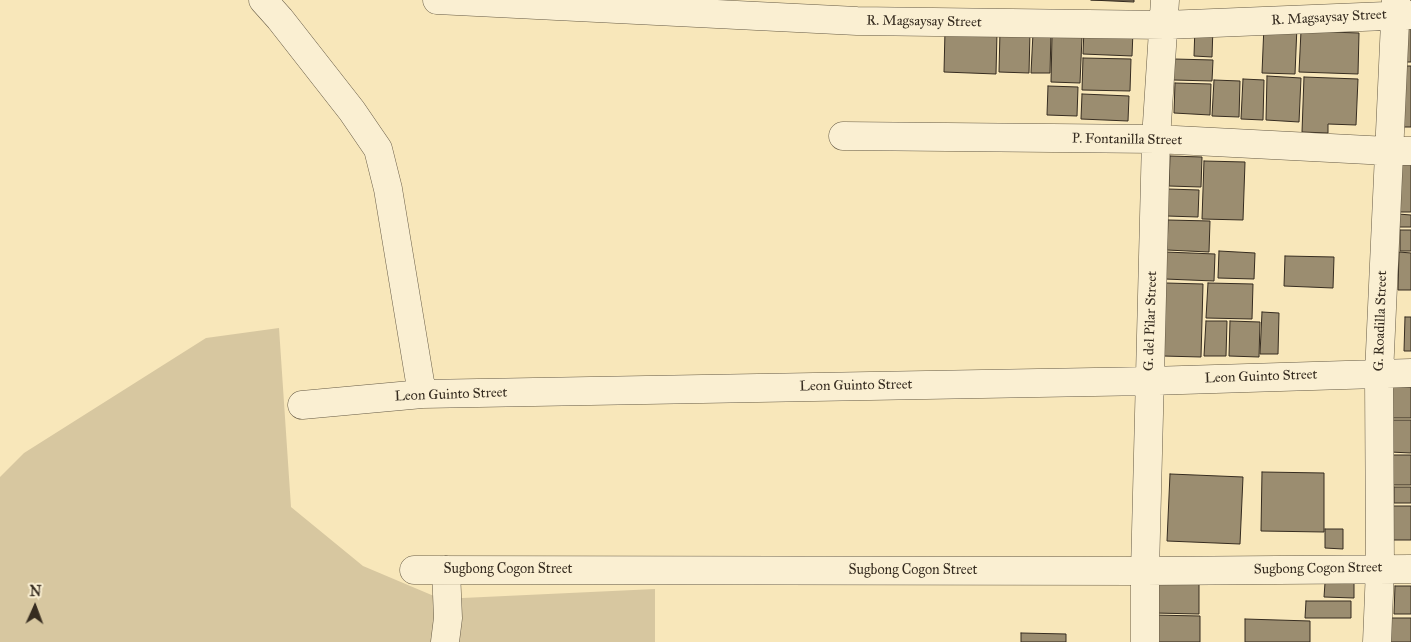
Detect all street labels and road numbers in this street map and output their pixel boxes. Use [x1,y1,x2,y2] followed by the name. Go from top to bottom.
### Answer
[1271,7,1387,29] street label: R. Magsaysay Street
[866,13,982,31] street label: R. Magsaysay Street
[1072,131,1182,149] street label: P. Fontanilla Street
[1371,270,1391,372] street label: G. Roadilla Street
[1141,271,1161,371] street label: G. del Pilar Street
[1204,367,1318,387] street label: Leon Guinto Street
[799,377,913,395] street label: Leon Guinto Street
[394,385,508,405] street label: Leon Guinto Street
[1253,559,1383,579] street label: Sugbong Cogon Street
[444,562,572,578] street label: Sugbong Cogon Street
[849,563,977,579] street label: Sugbong Cogon Street

